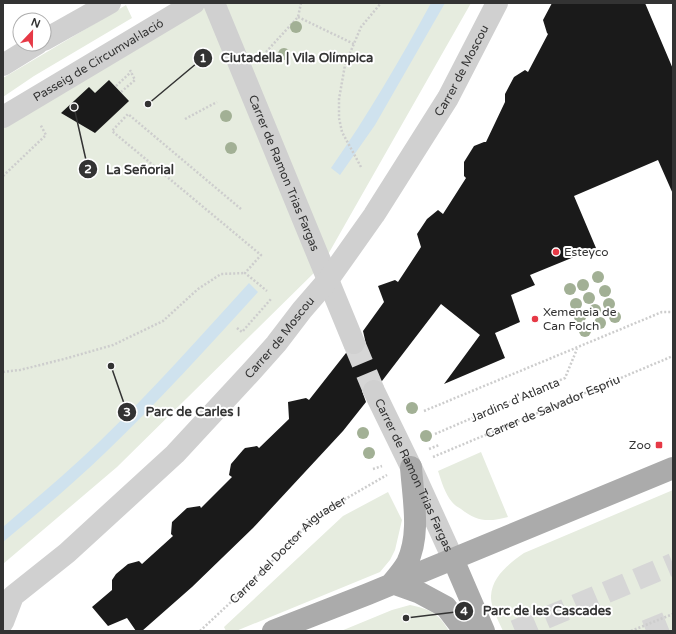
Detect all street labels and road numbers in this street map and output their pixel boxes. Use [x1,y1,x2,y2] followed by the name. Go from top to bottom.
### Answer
[31,16,166,104] street label: Passeig de Circumval·lació
[431,22,492,119] street label: Carrer de Moscou
[246,93,323,254] street label: Carrer de Ramon Trias Fargas
[242,294,317,381] street label: Carrer de Moscou
[483,372,622,441] street label: Carrer de Salvador Espriu
[468,375,562,425] street label: Jardins d'Atlanta
[372,396,456,554] street label: Carrer de Ramon Trias Fargas
[227,493,349,607] street label: Carrer del Doctor Aiguader

